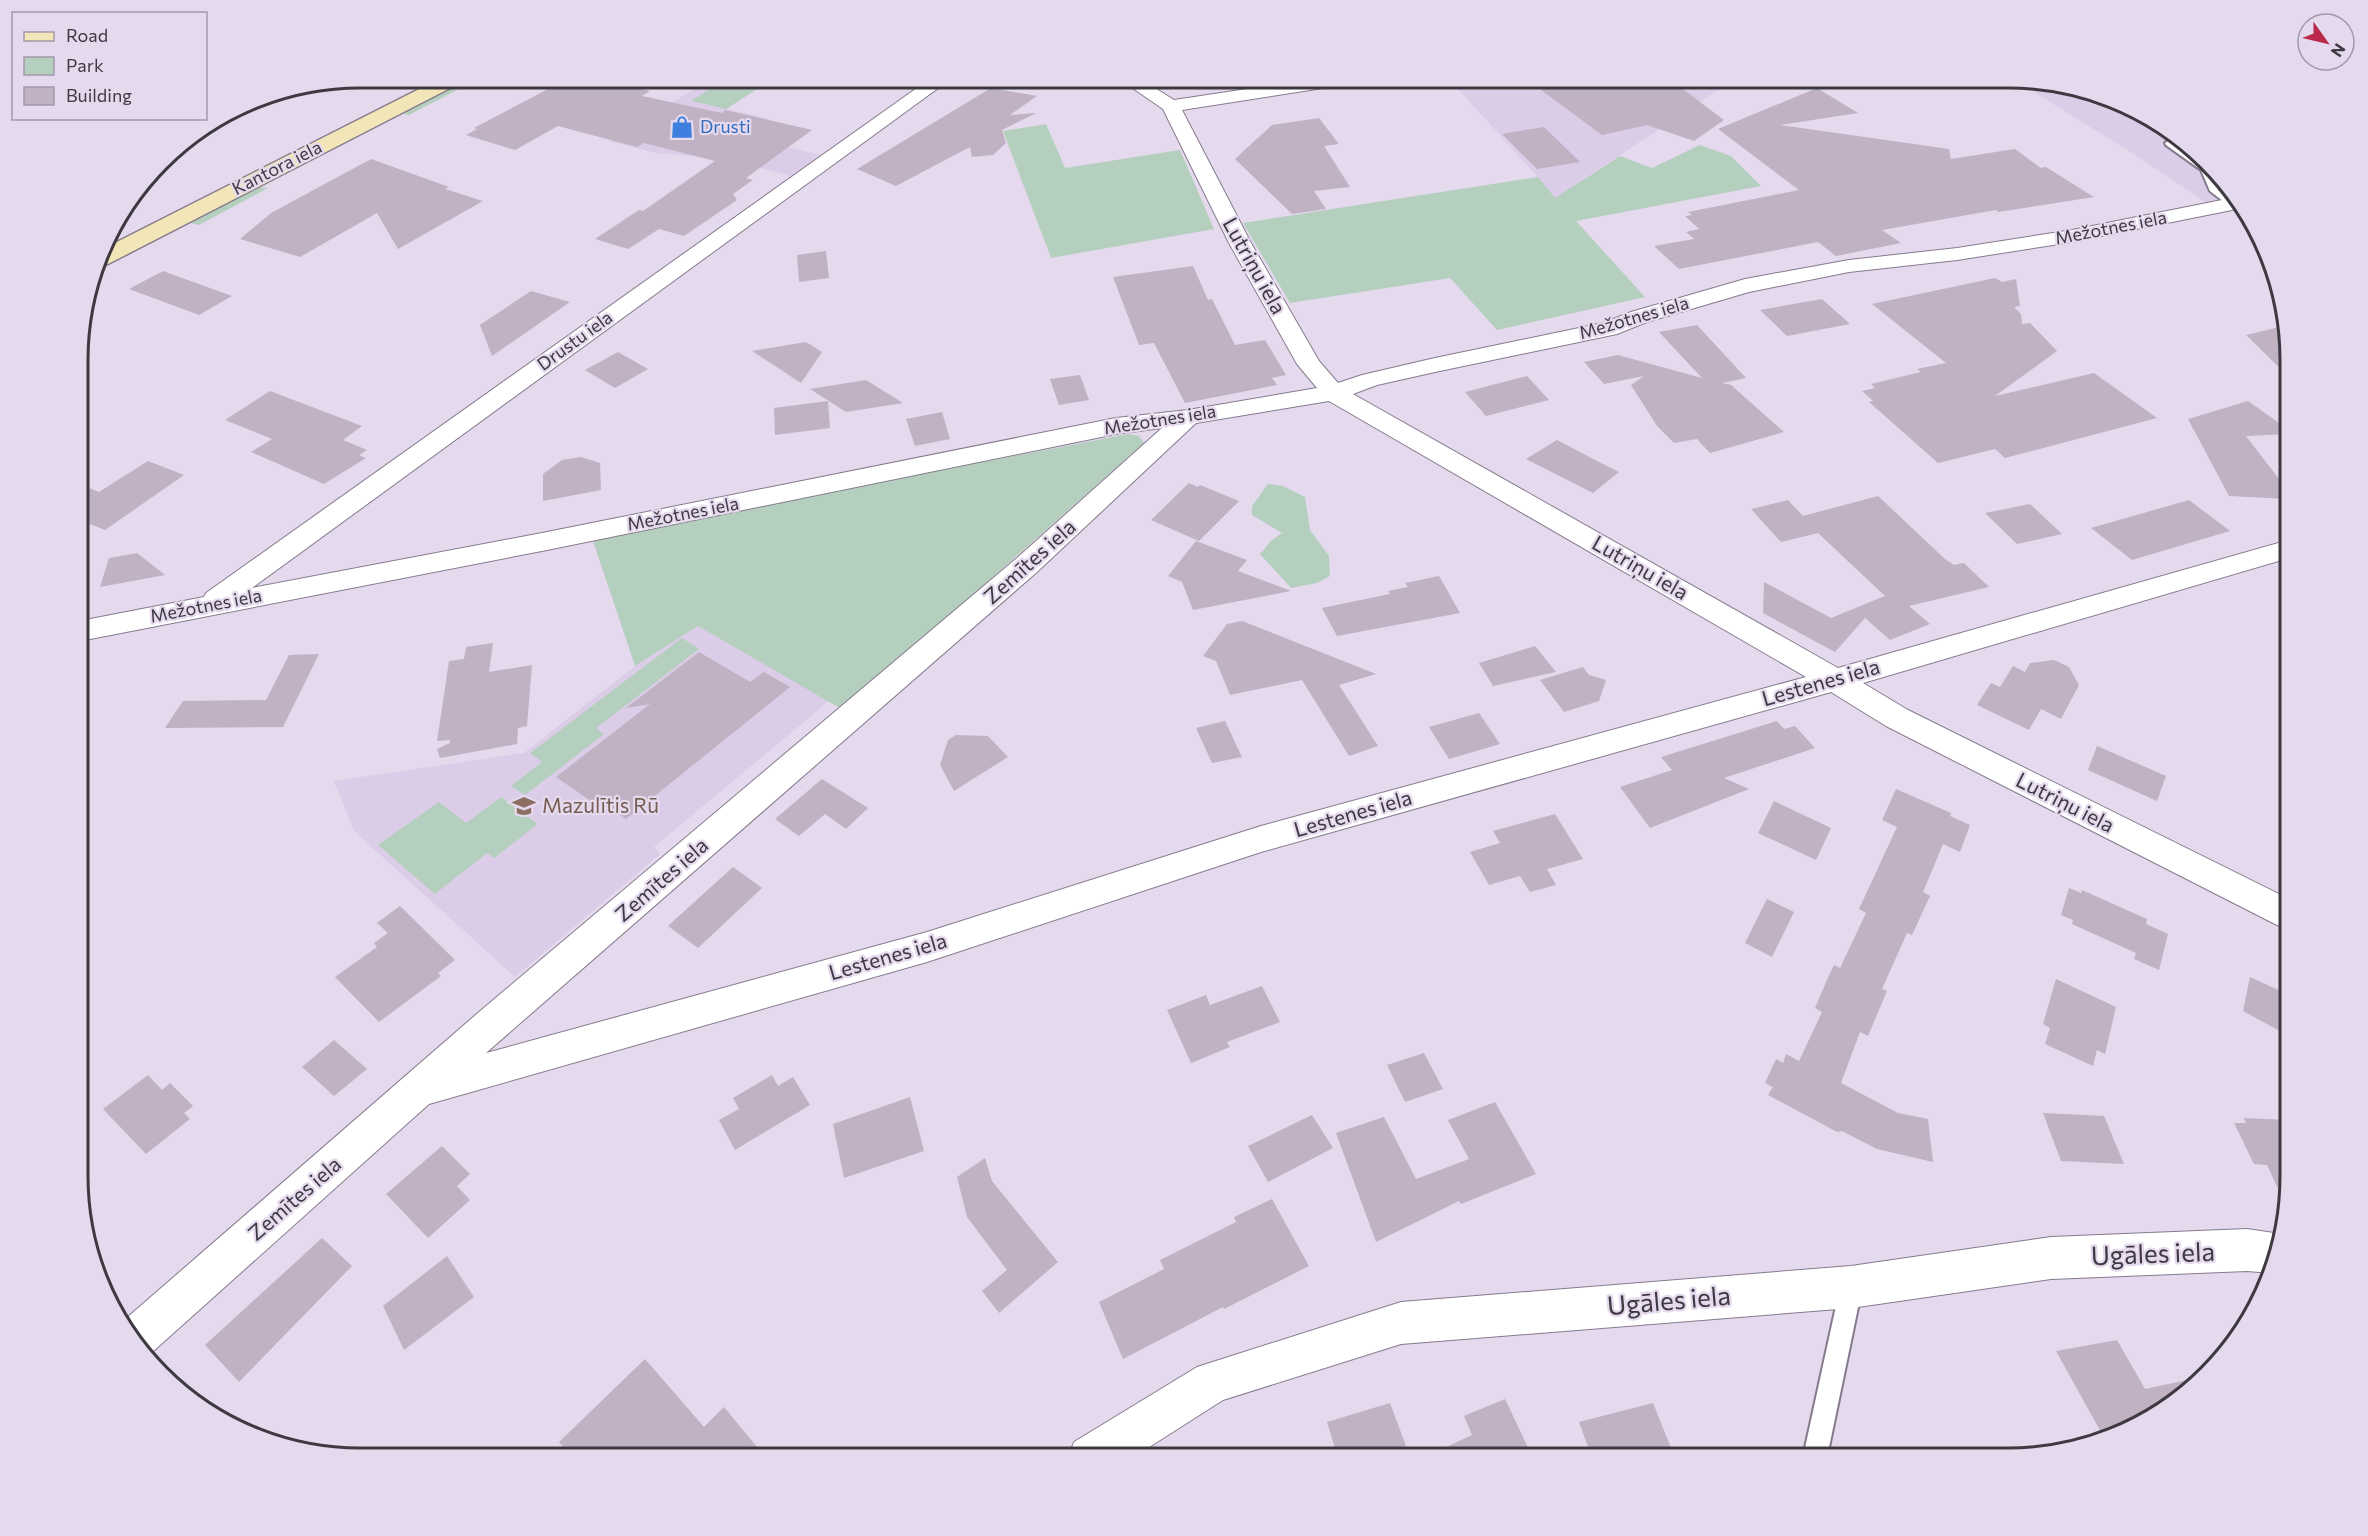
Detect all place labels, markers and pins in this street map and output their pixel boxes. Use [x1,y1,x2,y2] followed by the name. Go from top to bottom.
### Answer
[669,114,695,140] shop icon: Drusti
[700,115,751,137] place label: Drusti
[542,792,659,817] place label: Mazulītis Rū
[511,793,537,819] school or university icon: Mazulītis Rū

